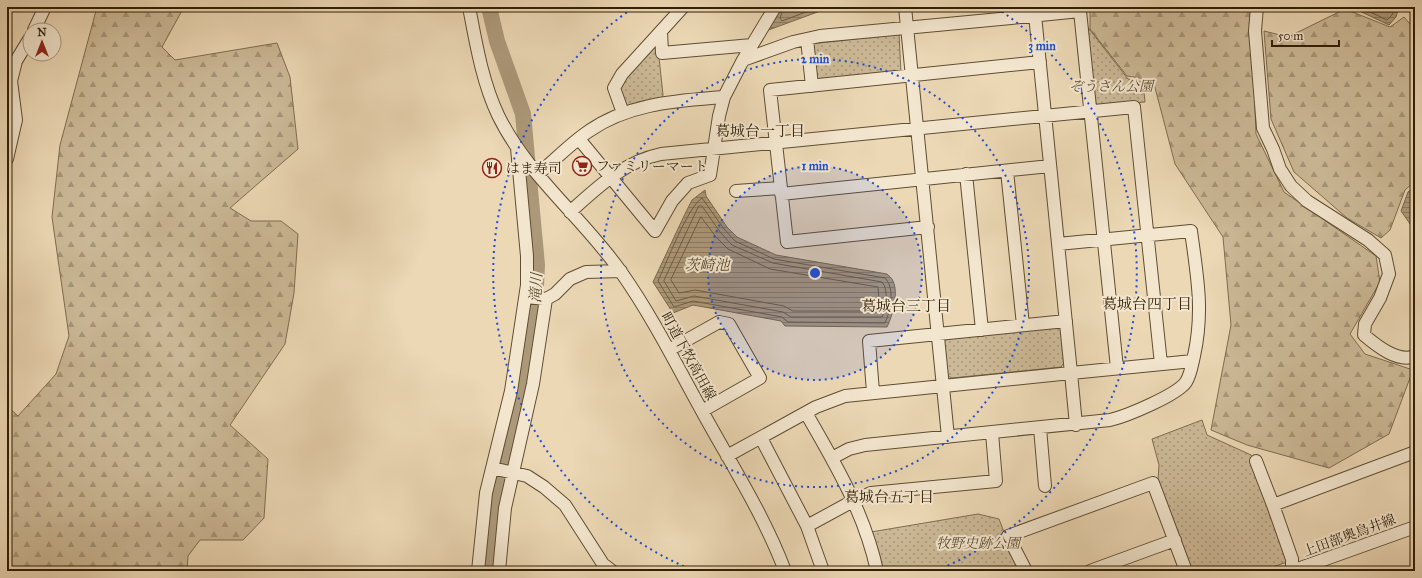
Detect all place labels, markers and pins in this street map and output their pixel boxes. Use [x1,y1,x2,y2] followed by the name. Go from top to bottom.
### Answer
[571,155,593,177] supermarket icon: ファミリーマート
[481,157,503,179] restaurant icon: はま寿司
[596,158,708,175] place label: ファミリーマート
[506,160,562,177] place label: はま寿司
[808,266,822,280] centre of rings

